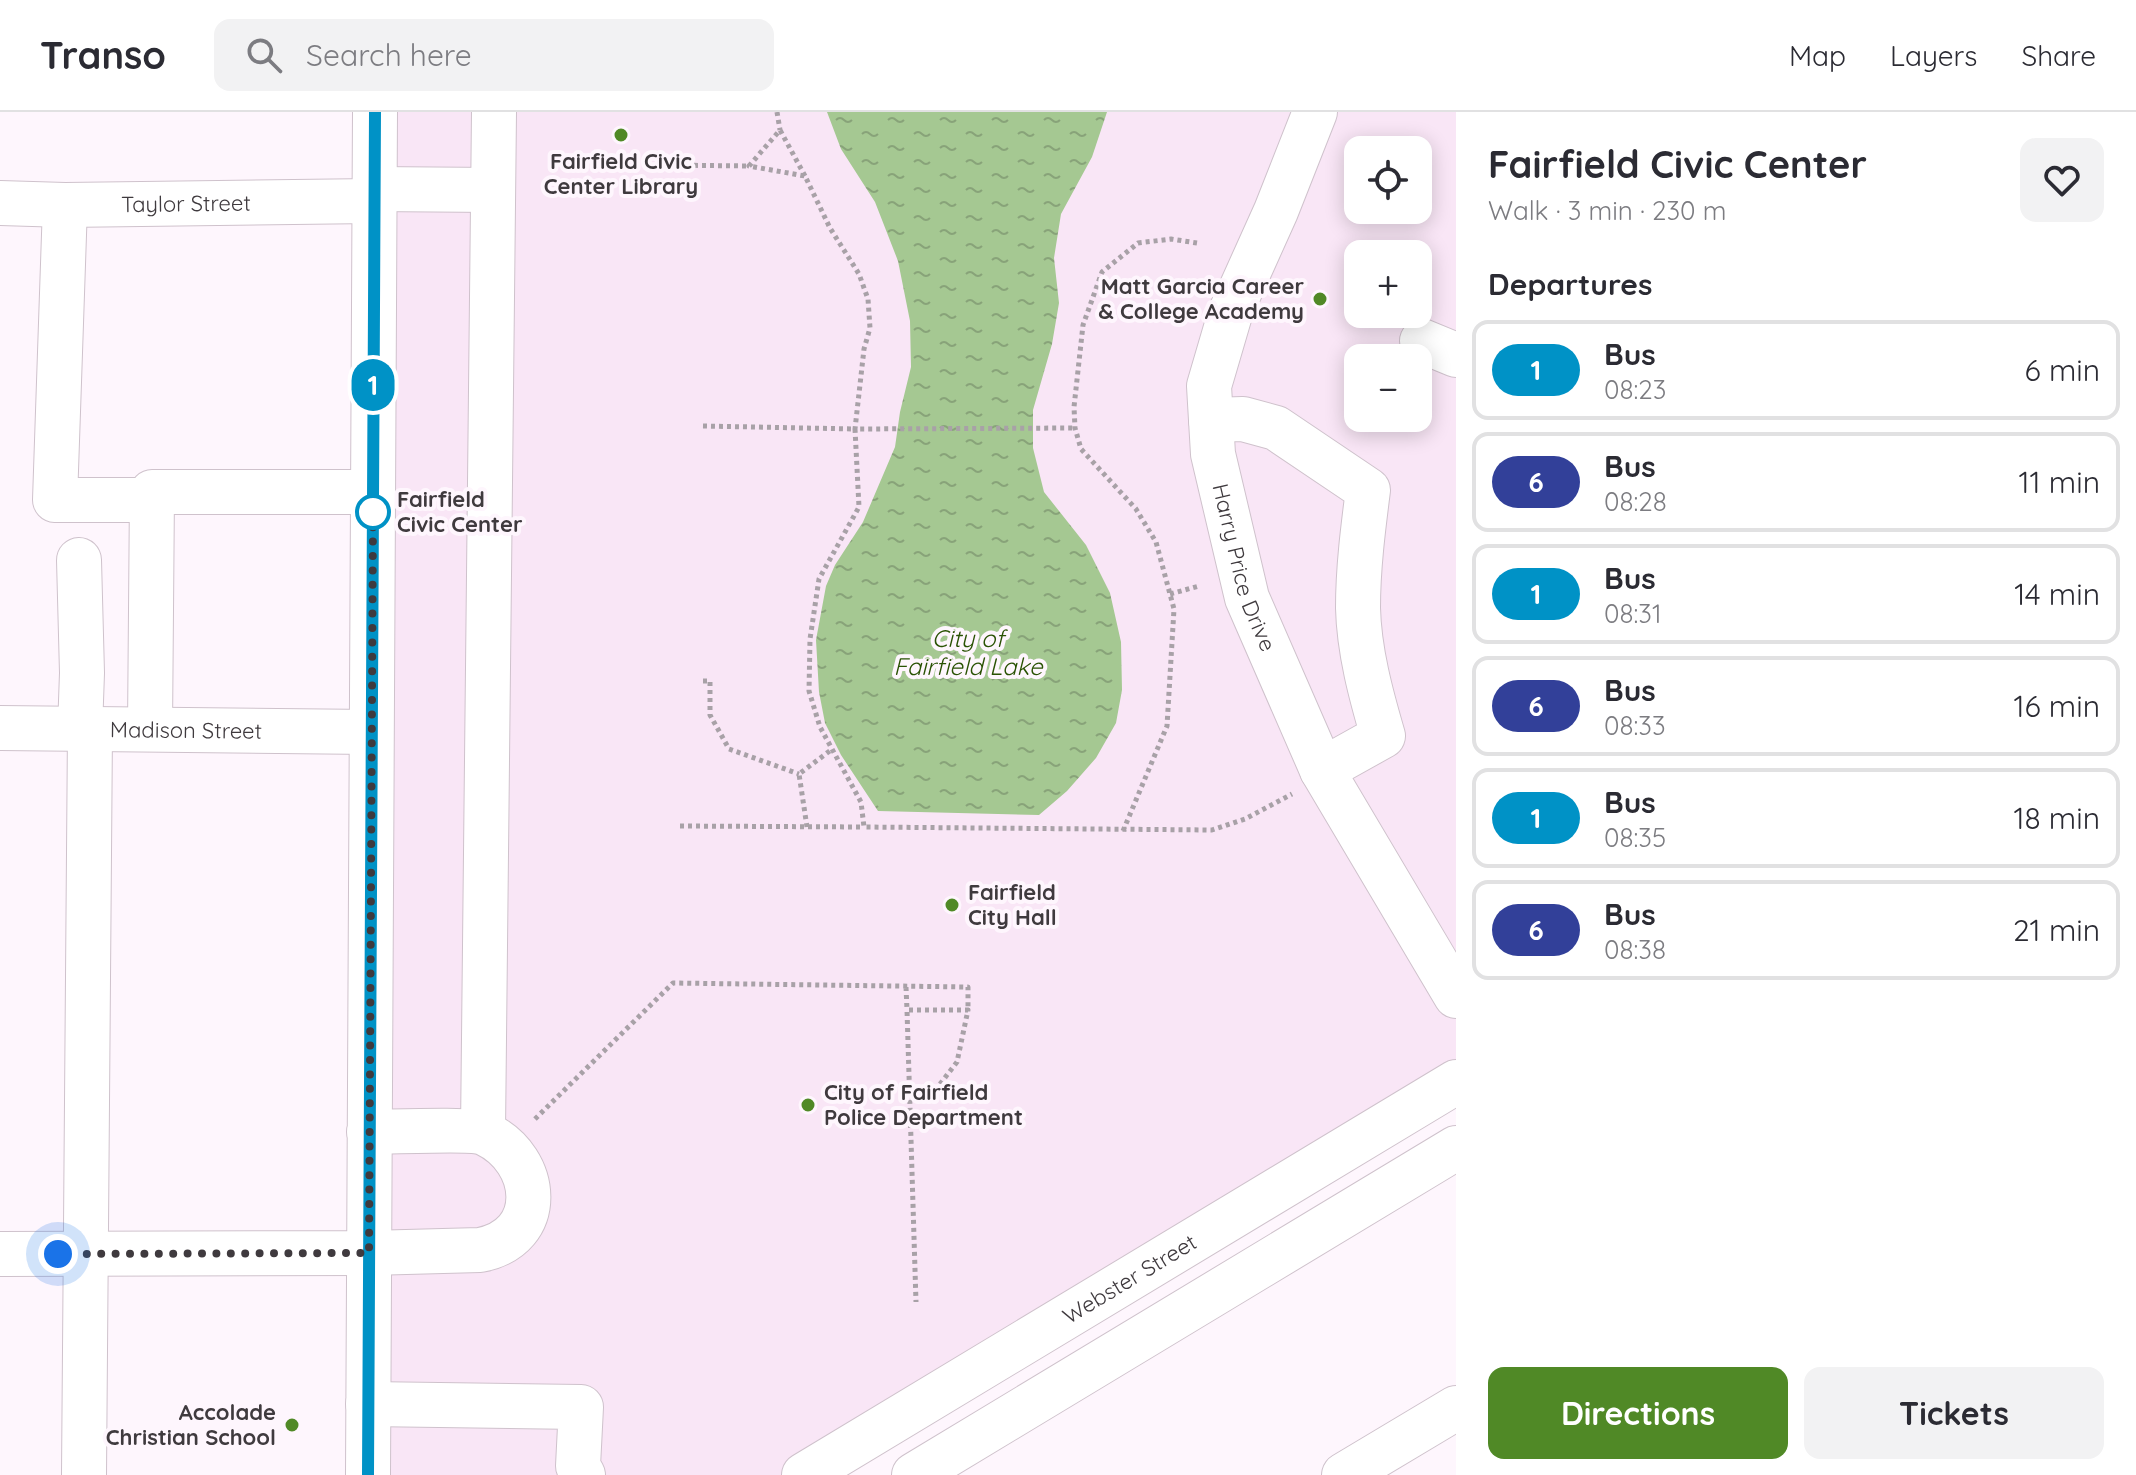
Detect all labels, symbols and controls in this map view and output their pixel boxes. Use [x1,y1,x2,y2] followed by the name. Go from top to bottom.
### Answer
[214,19,774,91] search box
[40,31,166,79] text: Transo
[242,33,286,77] icon: search
[306,36,472,74] text: Search here
[1789,38,1846,73] text: Map
[1890,38,1977,73] text: Layers
[2021,38,2096,73] text: Share
[612,126,630,144] marker: Fairfield Civic Center Library
[1344,136,1432,432] map controls
[1344,136,1432,224] button: locate
[2020,138,2104,222] button: heart
[1488,140,1867,188] text: Fairfield Civic Center
[544,147,698,200] place label: Fairfield Civic Center Library
[121,189,251,218] street label: Taylor Street
[1488,194,1726,227] text: Walk · 3 min · 230 m
[1344,240,1432,328] button: +
[1488,265,1653,303] text: Departures
[1098,272,1304,325] place label: Matt Garcia Career & College Academy
[1311,290,1329,308] marker: Matt Garcia Career & College Academy
[1604,335,1656,373] text: Bus
[1344,344,1432,432] button: −
[2025,351,2100,389] text: 6 min
[1531,352,1541,387] text: 1
[347,359,399,411] line badge: 1
[368,367,378,402] text: 1
[1604,373,1666,406] text: 08:23
[1604,447,1656,485] text: Bus
[2018,463,2100,501] text: 11 min
[1528,464,1544,499] text: 6
[1206,481,1282,656] street label: Harry Price Drive
[397,485,523,538] place label: Fairfield Civic Center
[1604,485,1667,518] text: 08:28
[356,495,390,529] marker: Fairfield Civic Center
[1604,559,1656,597] text: Bus
[2014,575,2100,613] text: 14 min
[1531,576,1541,611] text: 1
[1604,597,1662,630] text: 08:31
[894,623,1044,681] water label: City of Fairfield Lake
[1604,671,1656,709] text: Bus
[2013,687,2100,725] text: 16 min
[1528,688,1544,723] text: 6
[1604,709,1666,742] text: 08:33
[110,715,262,745] street label: Madison Street
[1604,783,1656,821] text: Bus
[2013,799,2100,837] text: 18 min
[1531,800,1541,835] text: 1
[1604,821,1666,854] text: 08:35
[968,878,1057,931] place label: Fairfield City Hall
[1604,895,1656,933] text: Bus
[943,896,961,914] marker: Fairfield City Hall
[2013,911,2100,949] text: 21 min
[1528,912,1544,947] text: 6
[1604,933,1666,966] text: 08:38
[824,1078,1023,1131] place label: City of Fairfield Police Department
[799,1096,817,1114] marker: City of Fairfield Police Department
[1057,1228,1202,1330] street label: Webster Street
[38,1234,78,1274] your location
[1488,1367,1788,1459] button: Directions
[1804,1367,2104,1459] button: Tickets
[106,1398,276,1451] place label: Accolade Christian School
[283,1416,301,1434] marker: Accolade Christian School

